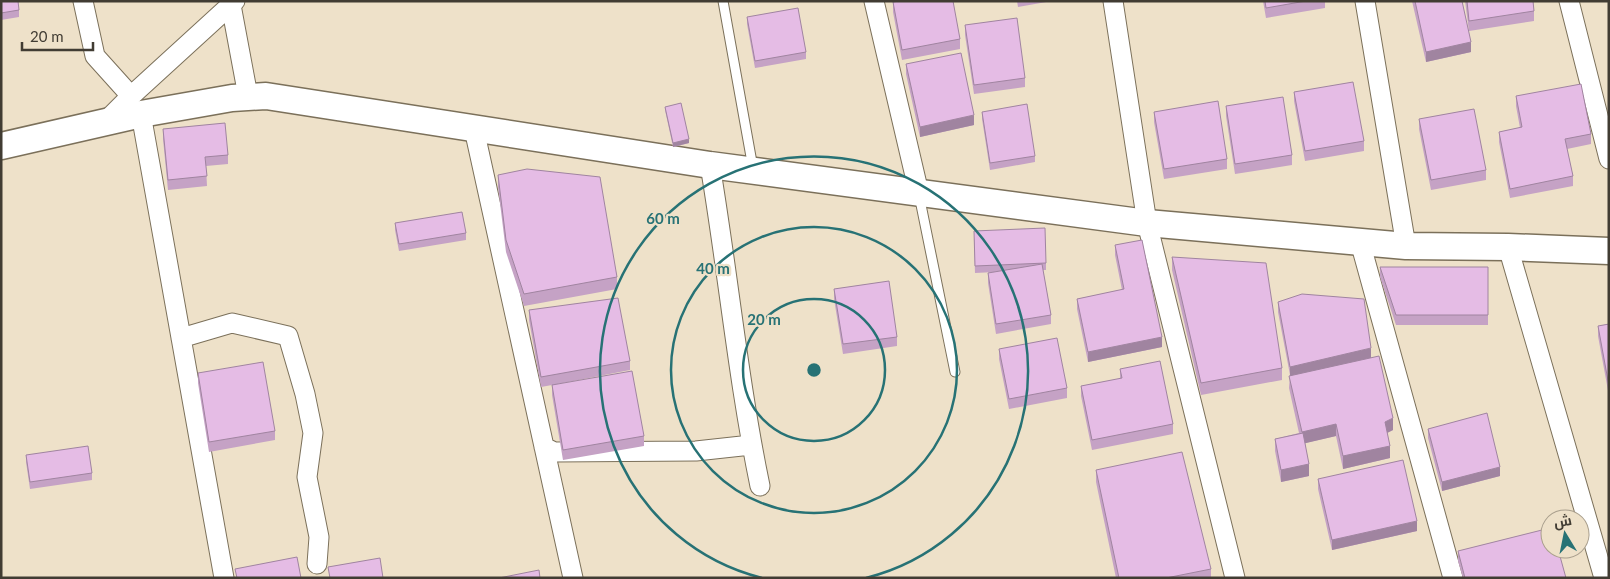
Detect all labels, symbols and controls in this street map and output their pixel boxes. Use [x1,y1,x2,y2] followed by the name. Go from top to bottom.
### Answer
[22,20,94,52] scale bar
[30,27,64,45] text: 20 m
[646,209,680,227] text: 60 m
[696,259,730,277] text: 40 m
[747,310,781,328] text: 20 m
[805,361,823,379] centre of rings
[1540,509,1590,559] north arrow
[1552,511,1573,532] text: ش

